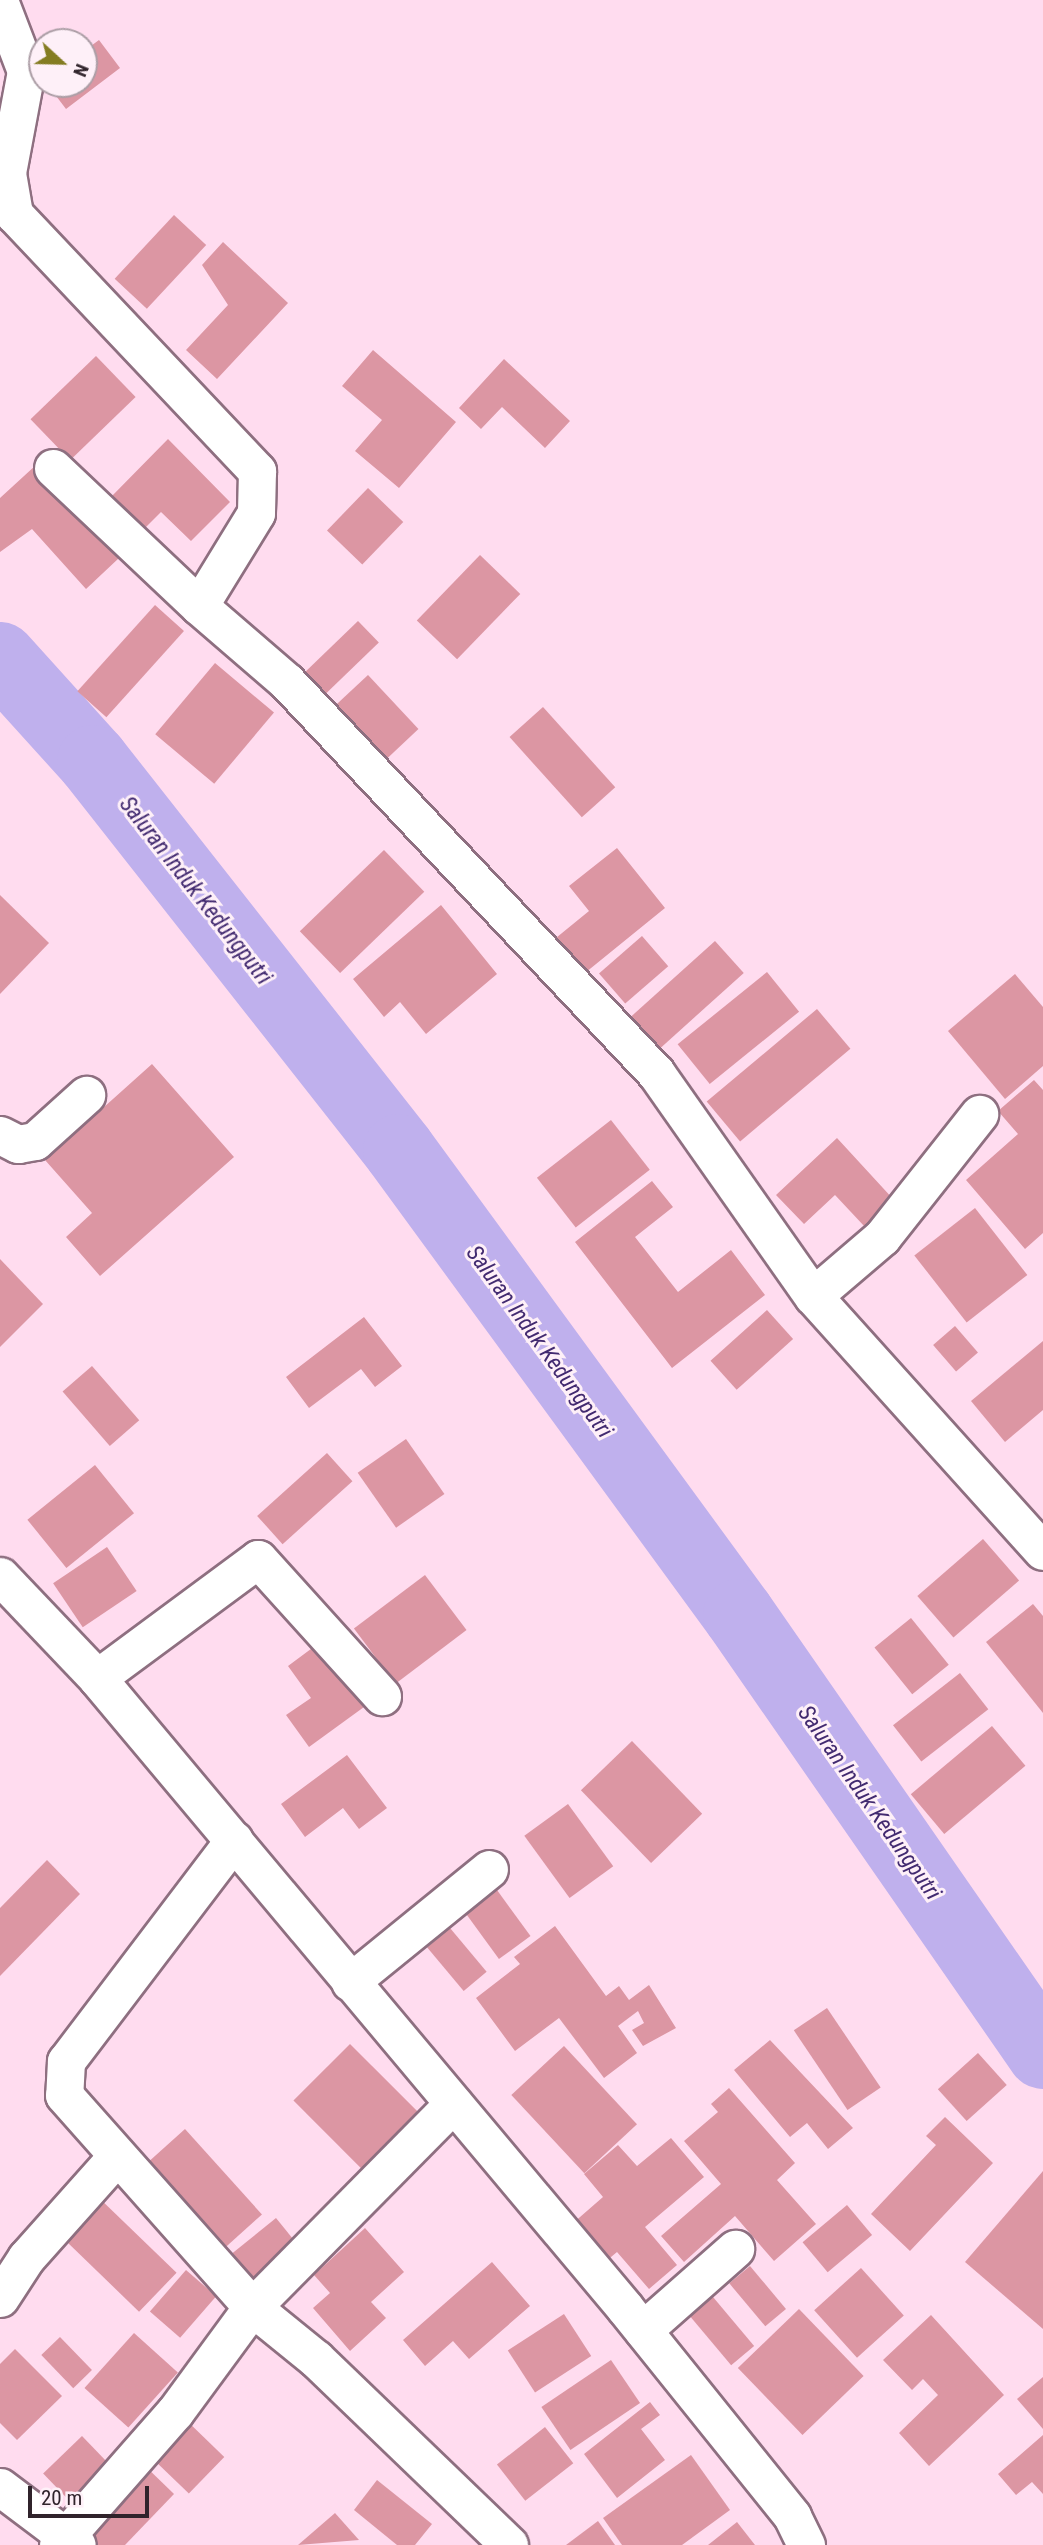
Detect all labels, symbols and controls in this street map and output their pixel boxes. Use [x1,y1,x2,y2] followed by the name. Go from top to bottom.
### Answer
[28,28,98,98] north arrow
[68,61,94,80] text: N
[113,791,277,991] water label: Saluran Induk Kedungputri
[460,1240,618,1444] water label: Saluran Induk Kedungputri
[791,1700,947,1906] water label: Saluran Induk Kedungputri
[32,2472,152,2516] scale bar
[41,2486,82,2510] text: 20 m

